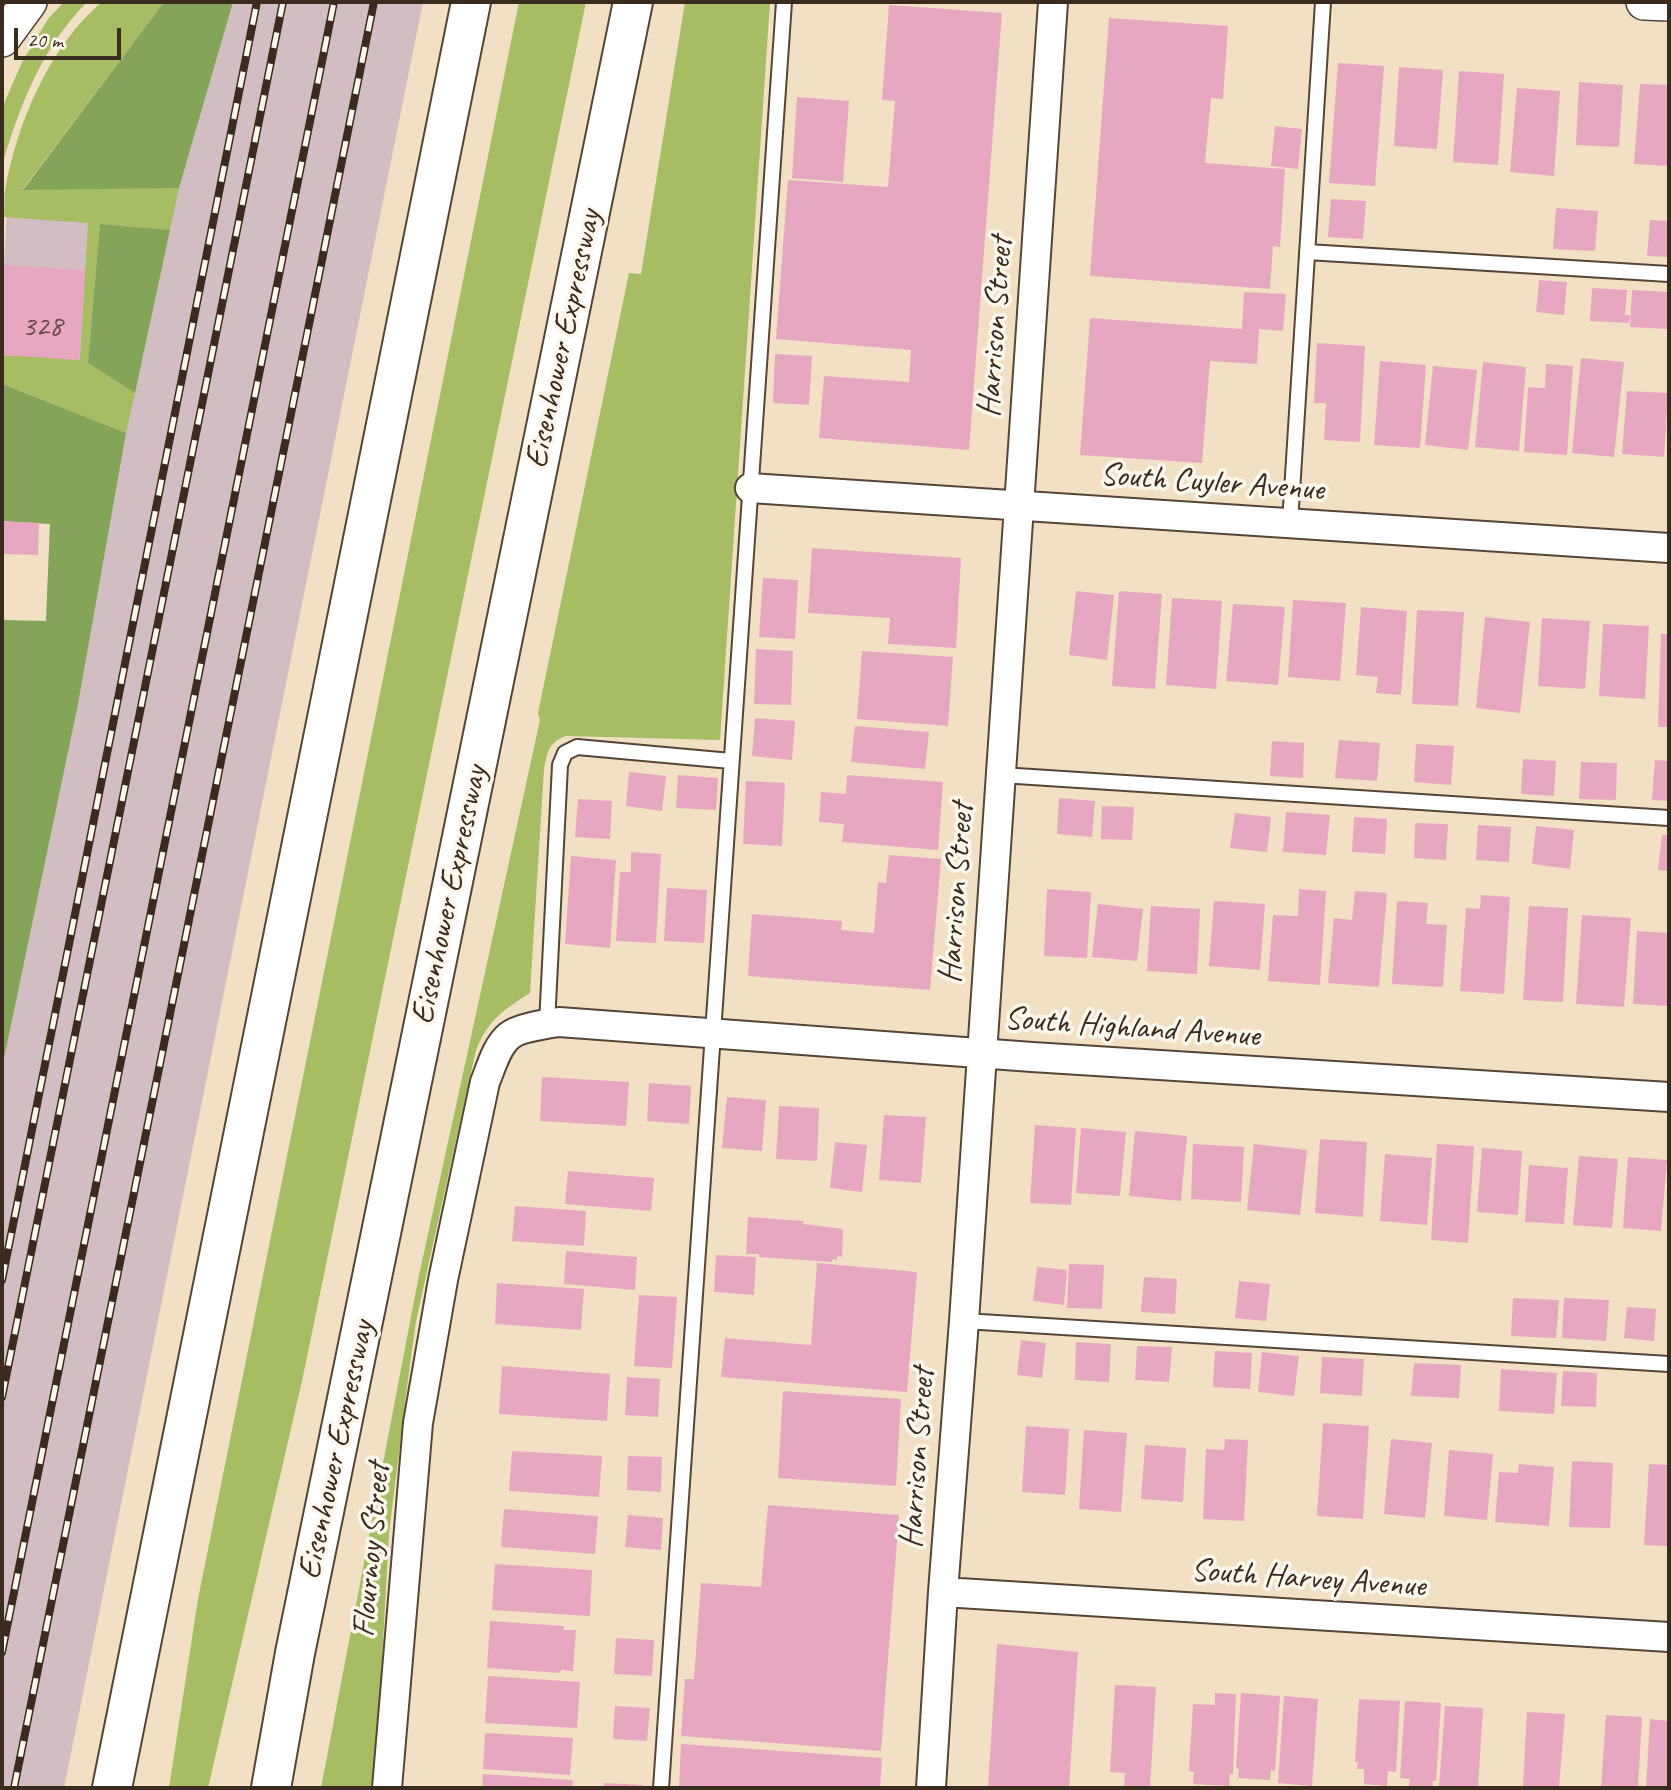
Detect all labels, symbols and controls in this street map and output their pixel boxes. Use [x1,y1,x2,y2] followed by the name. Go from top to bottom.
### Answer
[18,14,124,58] scale bar
[27,27,63,53] text: 20 m
[517,206,611,472] street label: Eisenhower Expressway
[970,236,1022,418] street label: Harrison Street
[22,309,62,345] house number: 328
[1099,455,1325,511] street label: South Cuyler Avenue
[403,762,497,1028] street label: Eisenhower Expressway
[931,802,983,984] street label: Harrison Street
[1003,999,1261,1057] street label: South Highland Avenue
[290,1317,384,1583] street label: Eisenhower Expressway
[892,1367,944,1549] street label: Harrison Street
[345,1461,399,1639] street label: Flournoy Street
[1189,1551,1427,1607] street label: South Harvey Avenue

